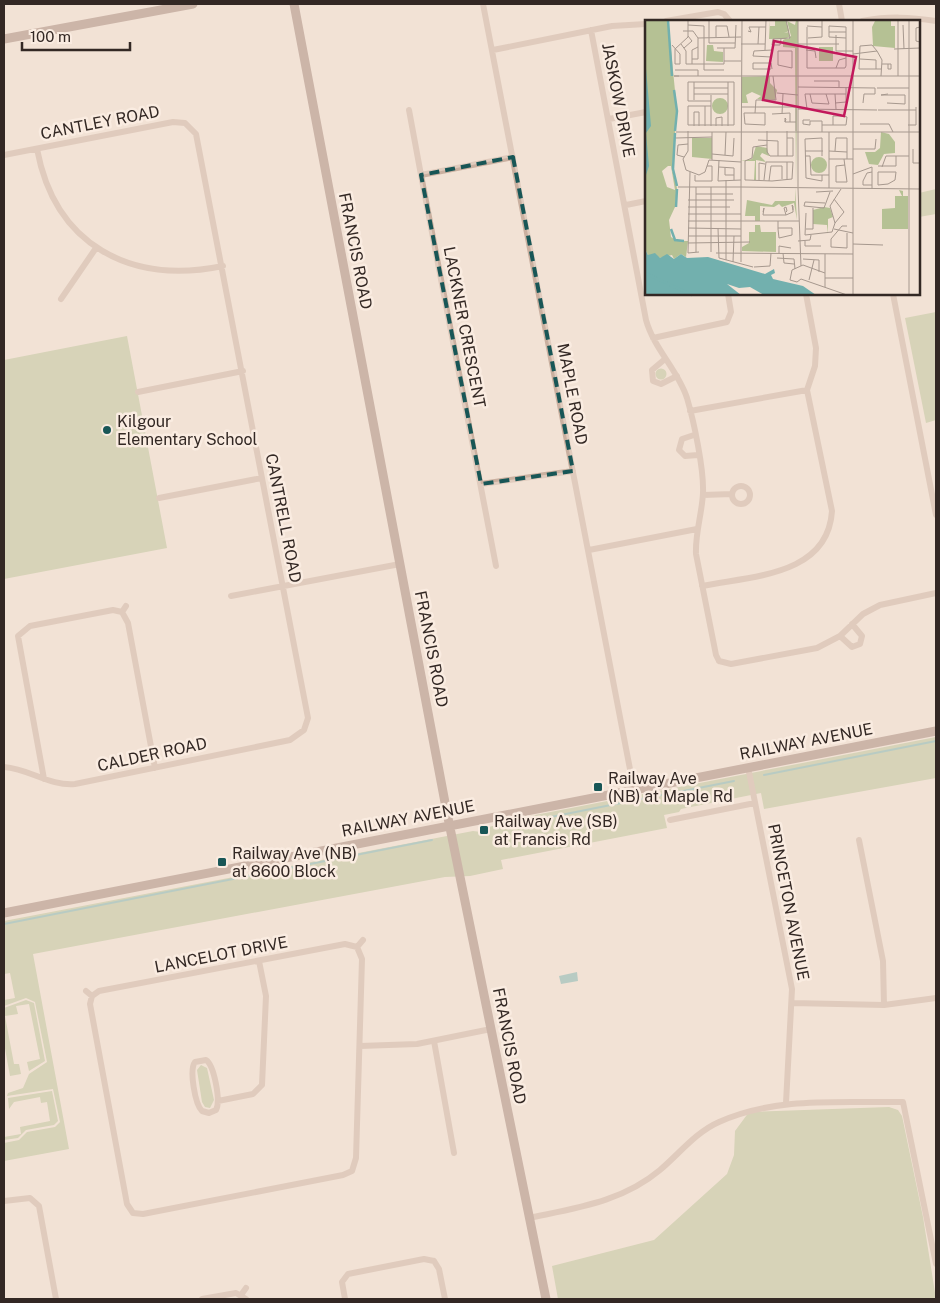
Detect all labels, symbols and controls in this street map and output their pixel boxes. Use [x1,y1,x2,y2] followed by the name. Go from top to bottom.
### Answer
[22,20,130,52] scale bar
[645,20,920,295] inset map
[30,28,71,45] text: 100 m
[598,41,639,159] street label: JASKOW DRIVE
[39,102,161,143] street label: CANTLEY ROAD
[335,191,376,311] street label: FRANCIS ROAD
[440,245,490,410] street label: LACKNER CRESCENT
[553,342,592,447] street label: MAPLE ROAD
[117,412,258,449] place label: Kilgour Elementary School
[101,424,113,436] marker: Kilgour Elementary School
[262,452,305,584] street label: CANTRELL ROAD
[411,589,452,709] street label: FRANCIS ROAD
[738,719,874,764] street label: RAILWAY AVENUE
[96,734,209,775] street label: CALDER ROAD
[608,769,733,806] place label: Railway Ave (NB) at Maple Rd
[592,781,604,793] marker: Railway Ave (NB) at Maple Rd
[340,796,476,841] street label: RAILWAY AVENUE
[494,812,618,849] place label: Railway Ave (SB) at Francis Rd
[764,822,813,982] street label: PRINCETON AVENUE
[478,824,490,836] marker: Railway Ave (SB) at Francis Rd
[232,844,357,881] place label: Railway Ave (NB) at 8600 Block
[216,856,228,868] marker: Railway Ave (NB) at 8600 Block
[153,932,289,977] street label: LANCELOT DRIVE
[489,986,530,1106] street label: FRANCIS ROAD

